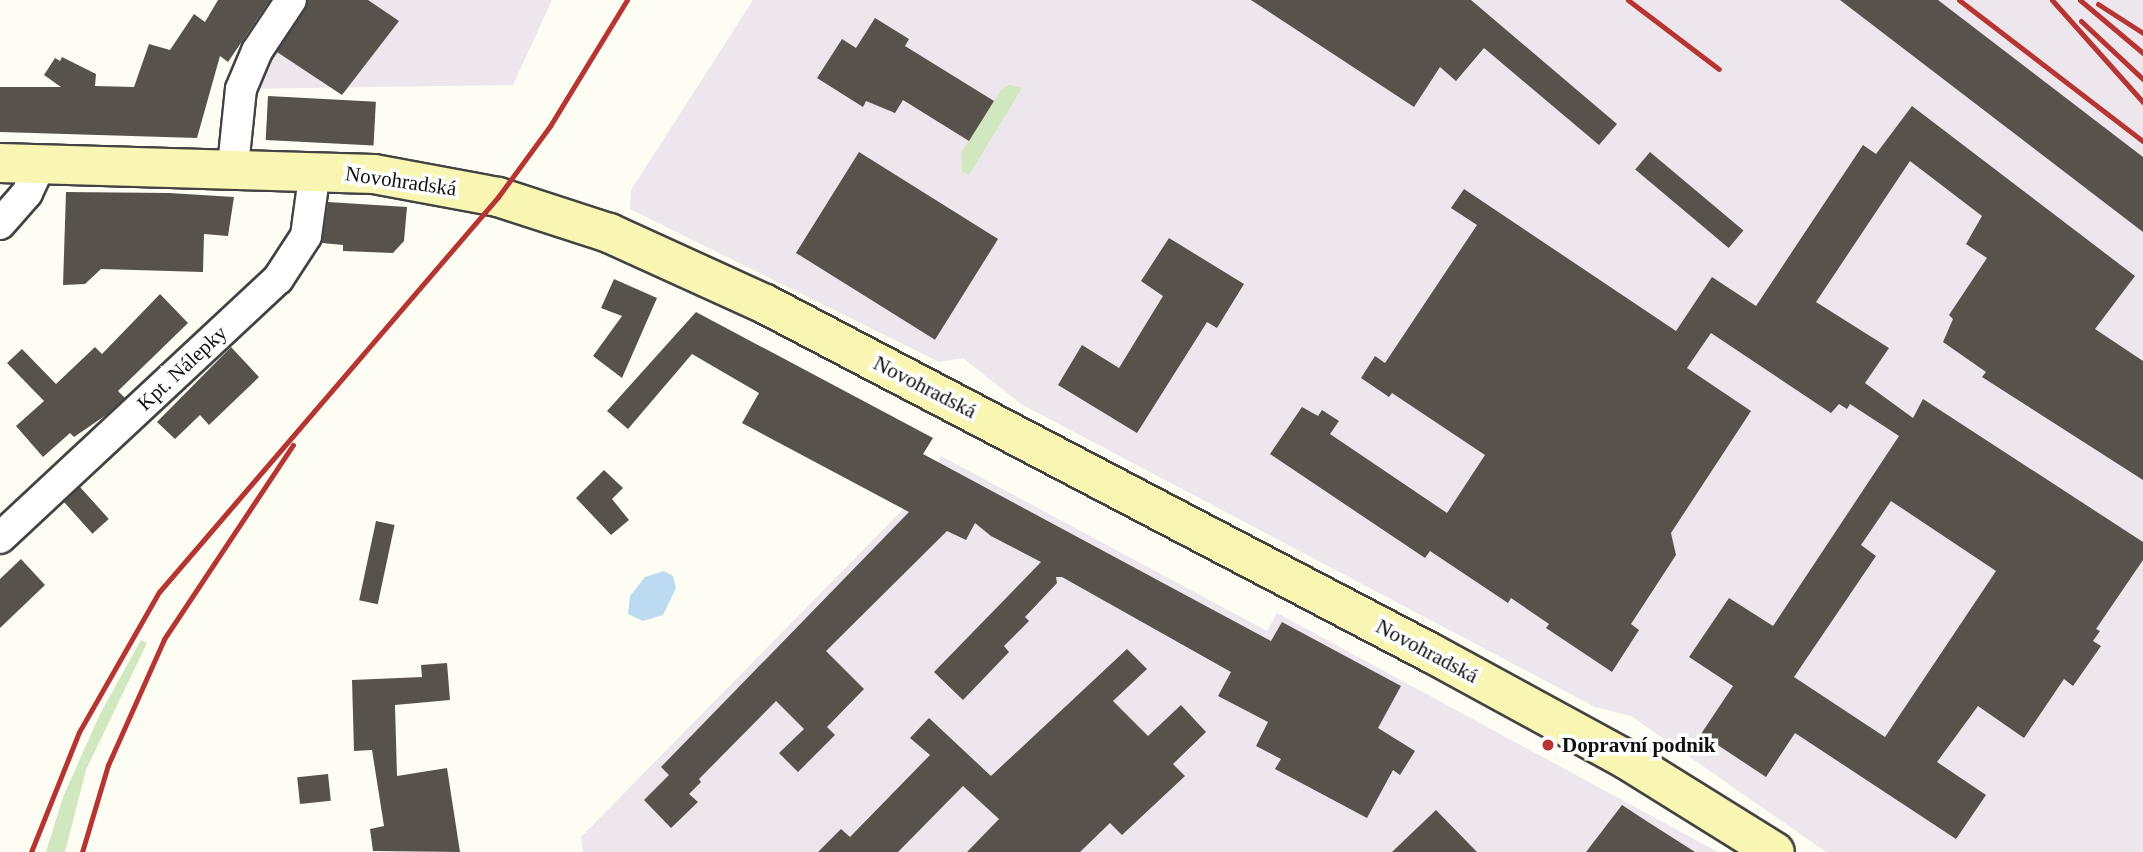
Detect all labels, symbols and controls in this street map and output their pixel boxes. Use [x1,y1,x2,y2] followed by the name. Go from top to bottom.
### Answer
[344,161,458,201] street label: Novohradská
[132,320,232,416] street label: Kpt. Nálepky
[869,350,981,424] street label: Novohradská
[1372,614,1482,688] street label: Novohradská
[1562,732,1715,758] place label: Dopravní podnik
[1540,737,1556,753] marker: Dopravní podnik

